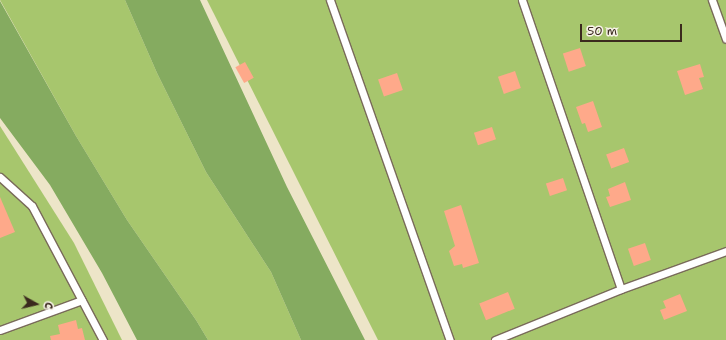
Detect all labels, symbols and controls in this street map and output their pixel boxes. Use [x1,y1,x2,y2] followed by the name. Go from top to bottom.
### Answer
[582,16,684,42] scale bar
[587,23,617,39] text: 50 m
[16,284,56,324] north arrow
[40,301,56,310] text: С

